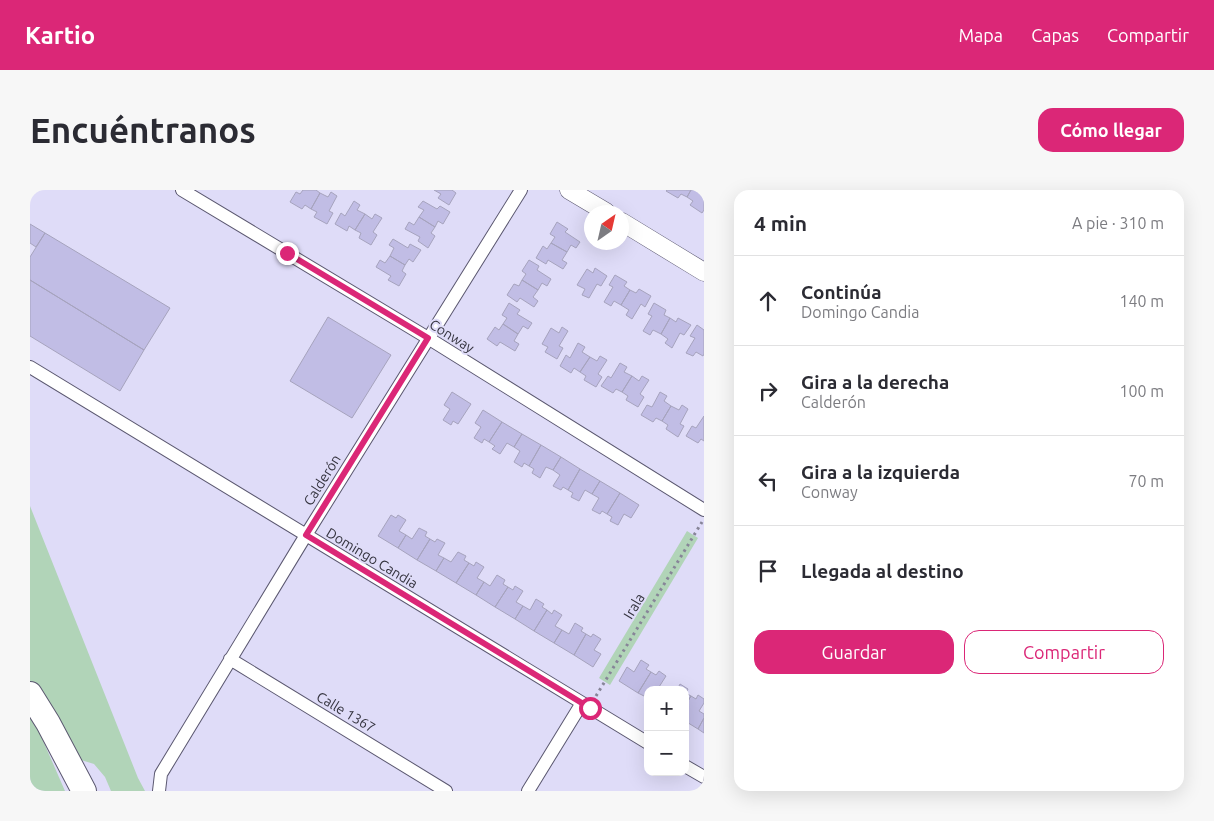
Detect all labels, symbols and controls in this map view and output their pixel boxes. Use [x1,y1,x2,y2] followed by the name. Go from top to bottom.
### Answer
[25,22,95,49] text: Kartio
[958,25,1003,45] text: Mapa
[1031,25,1079,45] text: Capas
[1107,25,1189,45] text: Compartir
[1038,108,1184,152] button: Cómo llegar
[30,110,256,150] text: Encuéntranos
[584,205,629,250] north arrow
[754,211,807,235] text: 4 min
[1072,214,1164,232] text: A pie · 310 m
[276,242,299,265] route end
[801,281,882,303] text: Continúa
[754,287,782,315] icon: ahead
[1119,292,1164,310] text: 140 m
[801,303,919,321] text: Domingo Candia
[427,316,477,356] street label: Conway
[801,371,949,393] text: Gira a la derecha
[754,377,782,405] icon: right
[1119,382,1164,400] text: 100 m
[801,393,866,411] text: Calderón
[300,452,344,508] street label: Calderón
[801,461,960,483] text: Gira a la izquierda
[754,467,782,495] icon: left
[1128,472,1164,490] text: 70 m
[801,483,858,501] text: Conway
[323,524,421,592] street label: Domingo Candia
[754,557,782,585] icon: arrive
[801,560,964,582] text: Llegada al destino
[620,590,648,622] street label: Irala
[754,630,954,674] button: Guardar
[964,630,1164,674] button: Compartir
[644,686,689,776] map controls
[644,686,689,731] button: +
[314,688,378,736] street label: Calle 1367
[579,697,602,720] route start
[644,731,689,776] button: −

